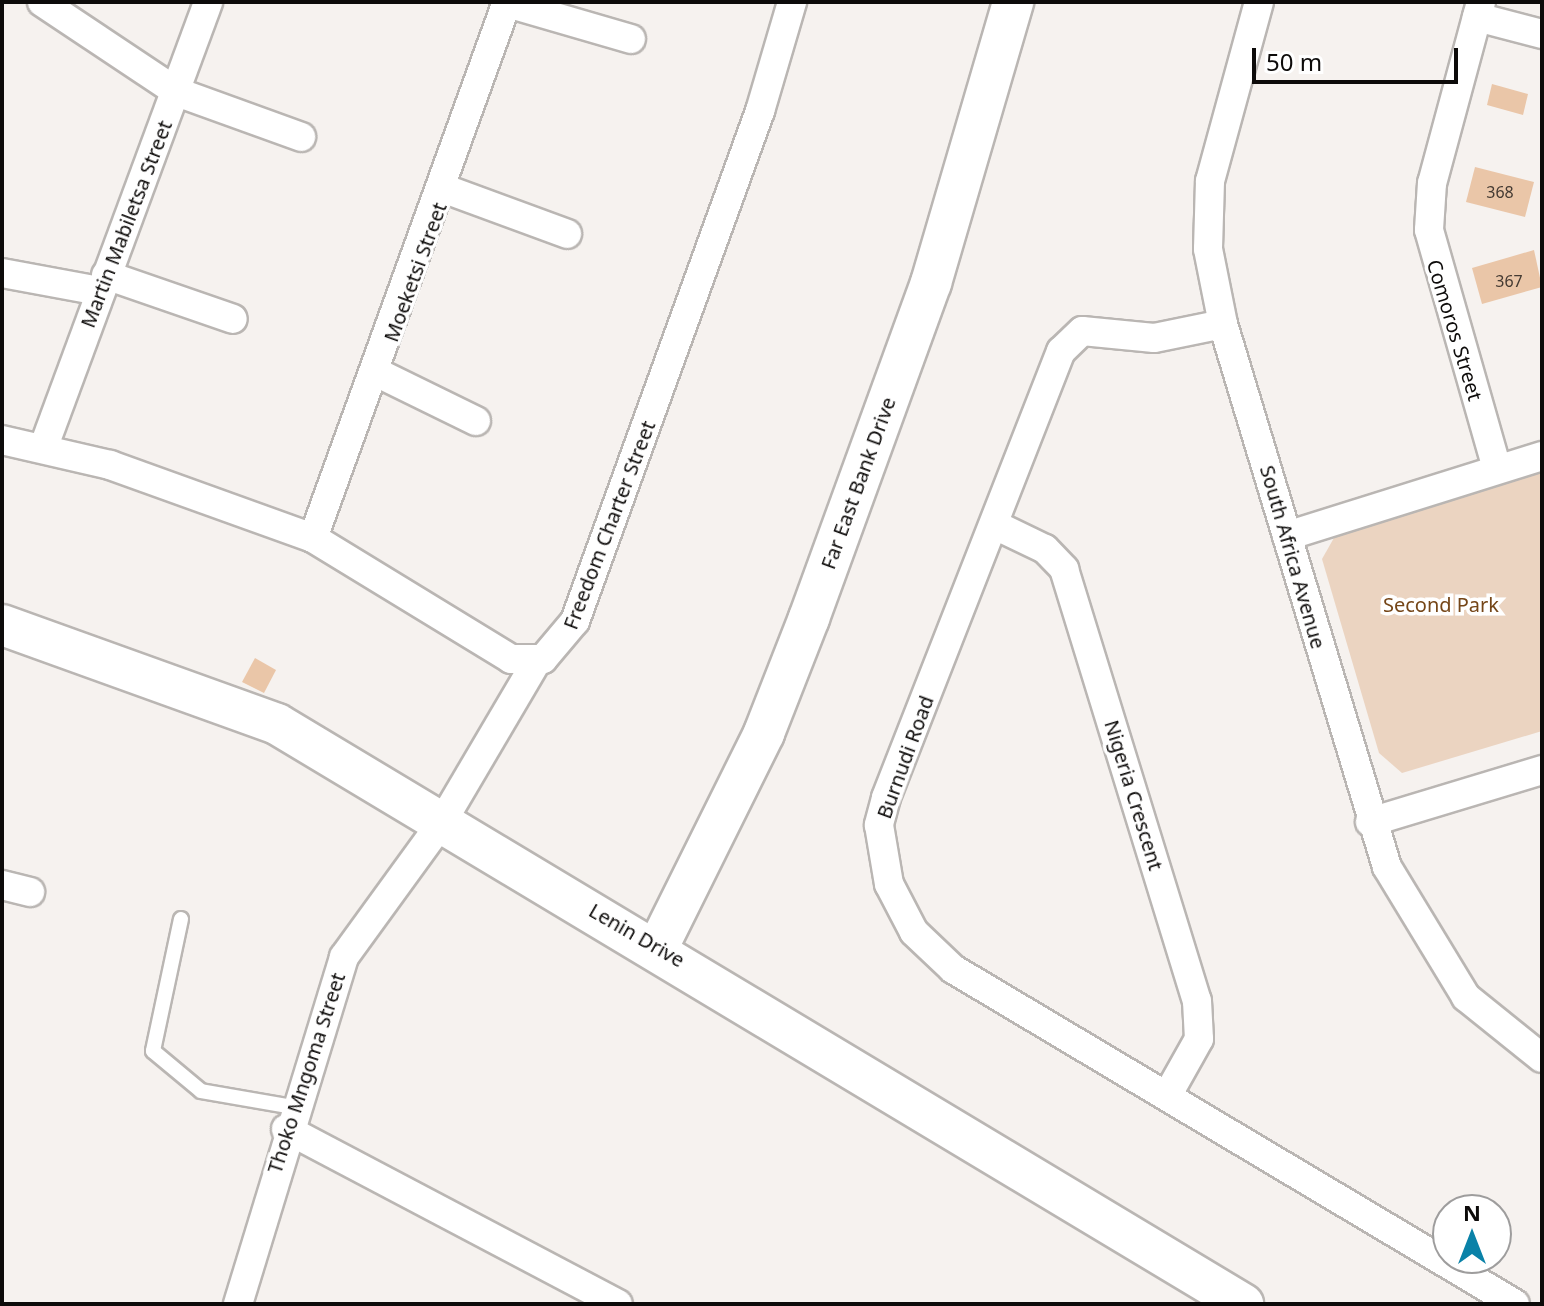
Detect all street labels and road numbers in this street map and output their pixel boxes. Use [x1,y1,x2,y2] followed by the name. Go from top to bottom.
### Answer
[75,117,177,331] street label: Martin Mabiletsa Street
[379,199,451,345] street label: Moeketsi Street
[1422,257,1488,403] street label: Comoros Street
[816,394,900,572] street label: Far East Bank Drive
[558,417,660,633] street label: Freedom Charter Street
[1255,463,1331,651] street label: South Africa Avenue
[872,692,938,822] street label: Burnudi Road
[1100,717,1168,873] street label: Nigeria Crescent
[585,898,689,972] street label: Lenin Drive
[262,970,350,1176] street label: Thoko Mngoma Street

